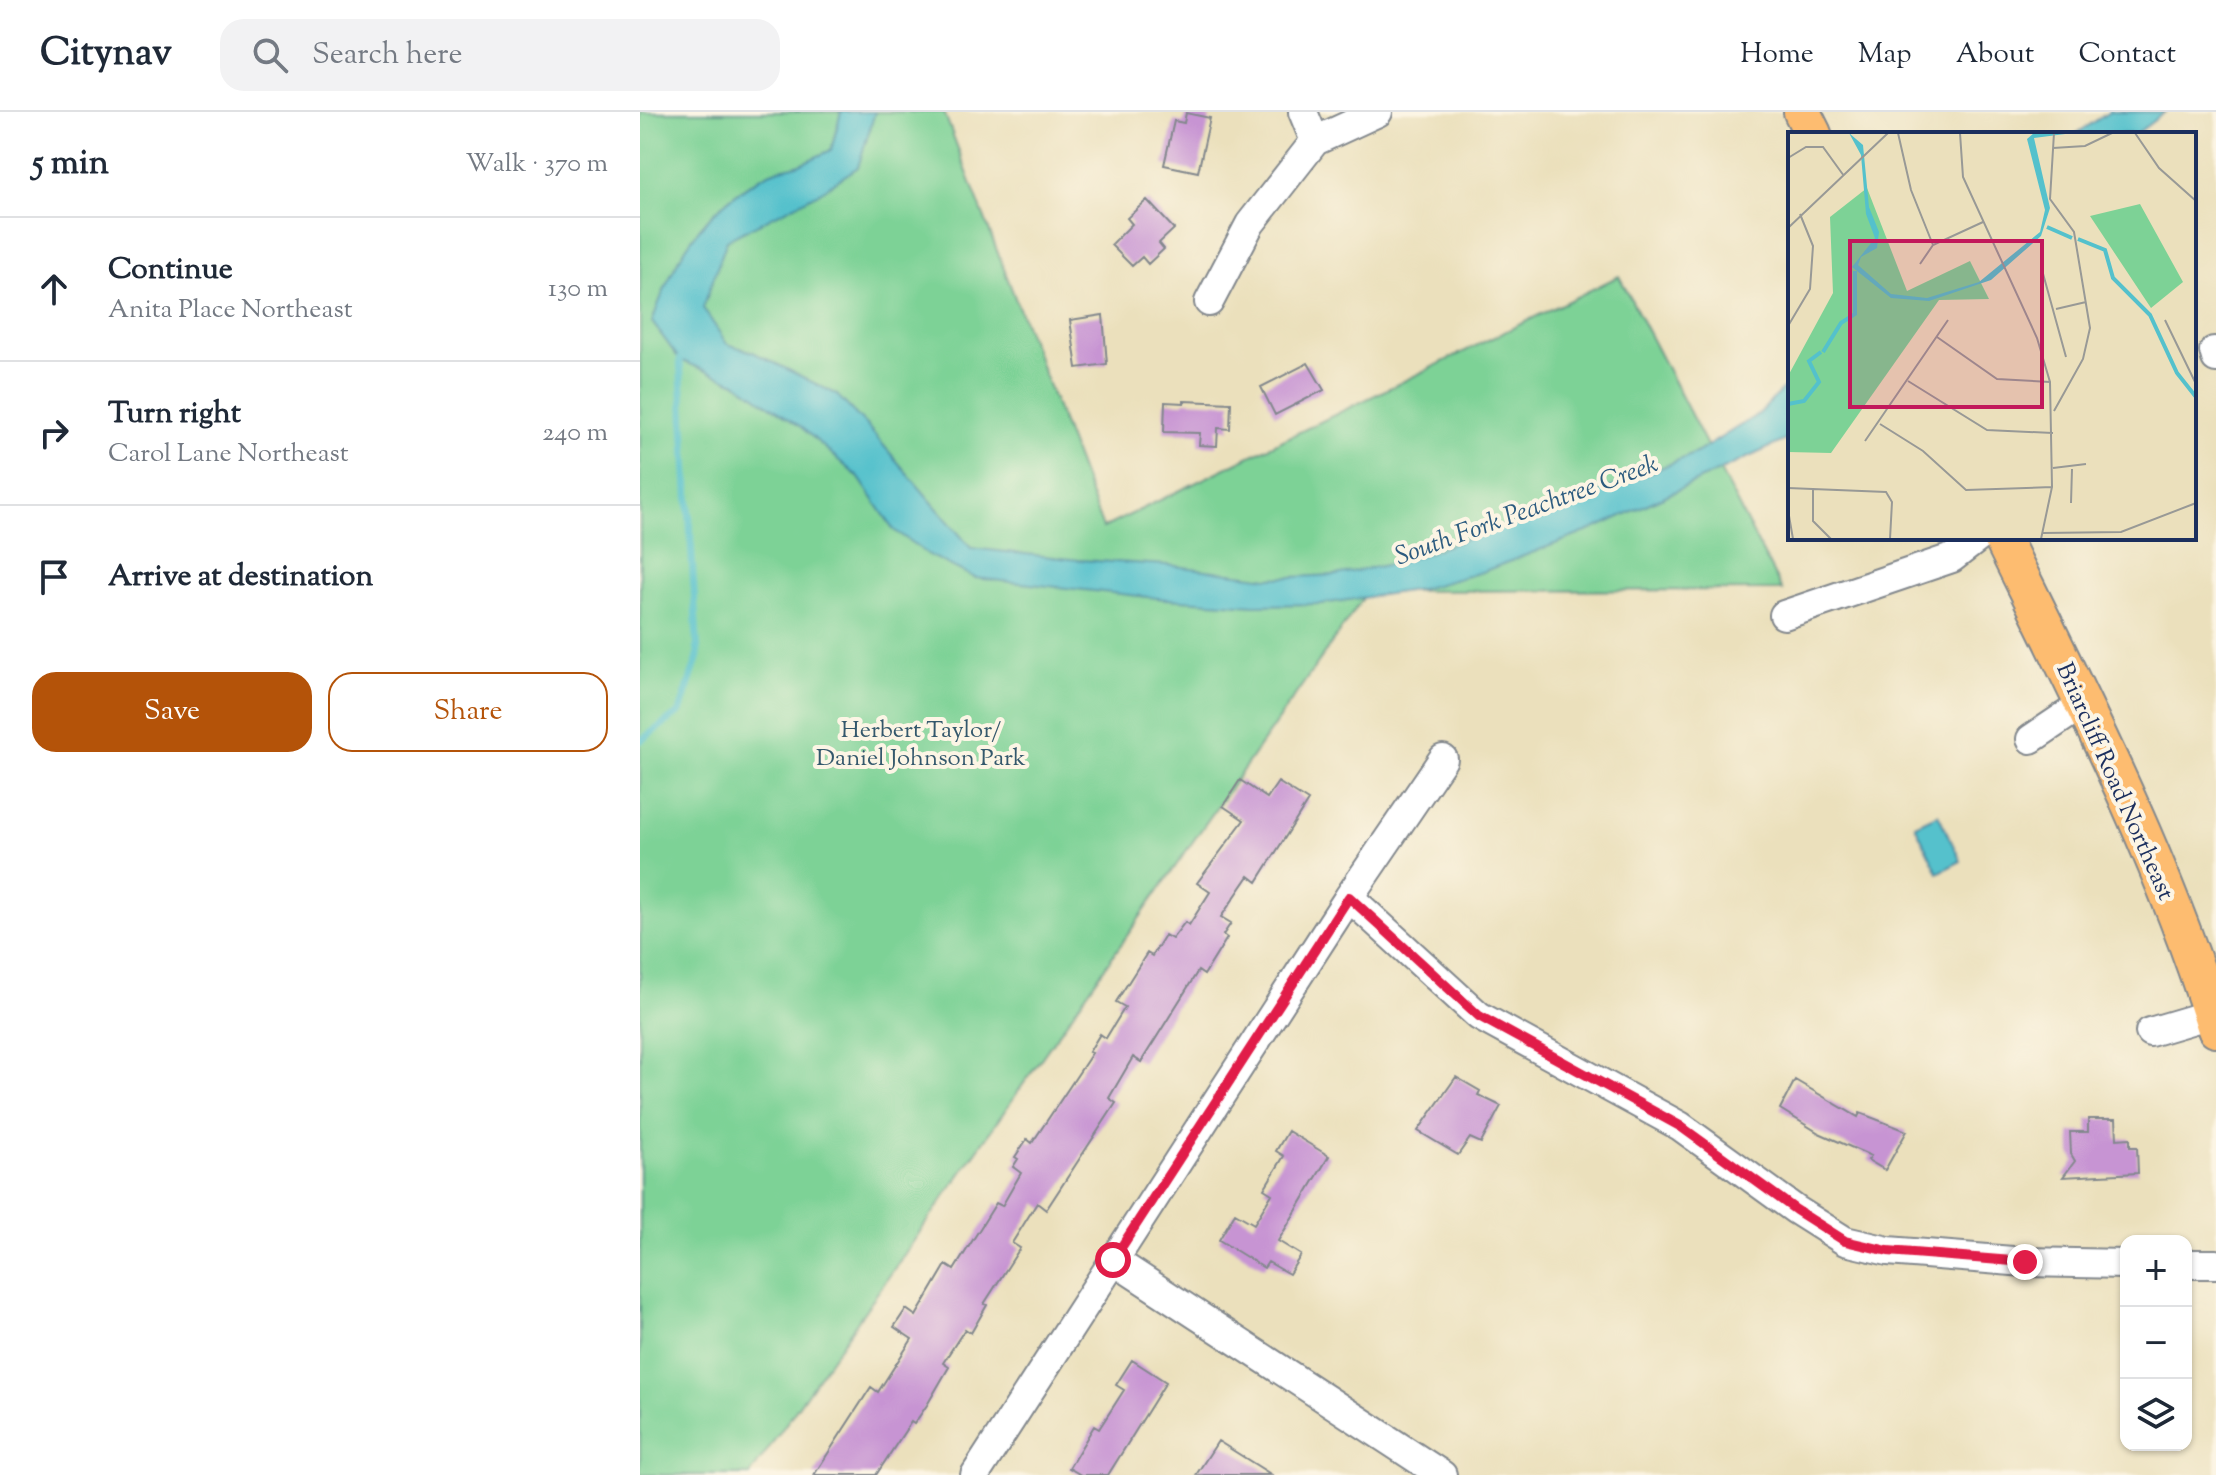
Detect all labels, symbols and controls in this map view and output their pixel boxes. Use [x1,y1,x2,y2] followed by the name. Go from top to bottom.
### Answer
[220,19,780,91] search box
[40,28,172,82] text: Citynav
[248,33,292,77] icon: search
[312,34,462,77] text: Search here
[1740,35,1814,75] text: Home
[1858,35,1912,75] text: Map
[1956,35,2034,75] text: About
[2078,35,2176,75] text: Contact
[1788,132,2196,540] inset map
[32,140,109,189] text: 5 min
[466,146,608,183] text: Walk · 370 m
[108,249,233,292] text: Continue
[32,267,76,311] icon: ahead
[548,271,608,308] text: 130 m
[108,292,353,329] text: Anita Place Northeast
[108,393,241,436] text: Turn right
[32,411,76,455] icon: right
[542,415,608,452] text: 240 m
[108,436,349,473] text: Carol Lane Northeast
[1390,446,1664,576] water label: South Fork Peachtree Creek
[32,555,76,599] icon: arrive
[108,556,373,599] text: Arrive at destination
[2046,658,2182,906] street label: Briarcliff Road Northeast
[32,672,312,752] button: Save
[328,672,608,752] button: Share
[816,714,1026,776] park label: Herbert Taylor/ Daniel Johnson Park
[2120,1235,2192,1451] map controls
[2120,1235,2192,1307] button: +
[1095,1242,1131,1278] route start
[2007,1244,2043,1280] route end
[2120,1307,2192,1379] button: −
[2120,1379,2192,1451] button: layers

